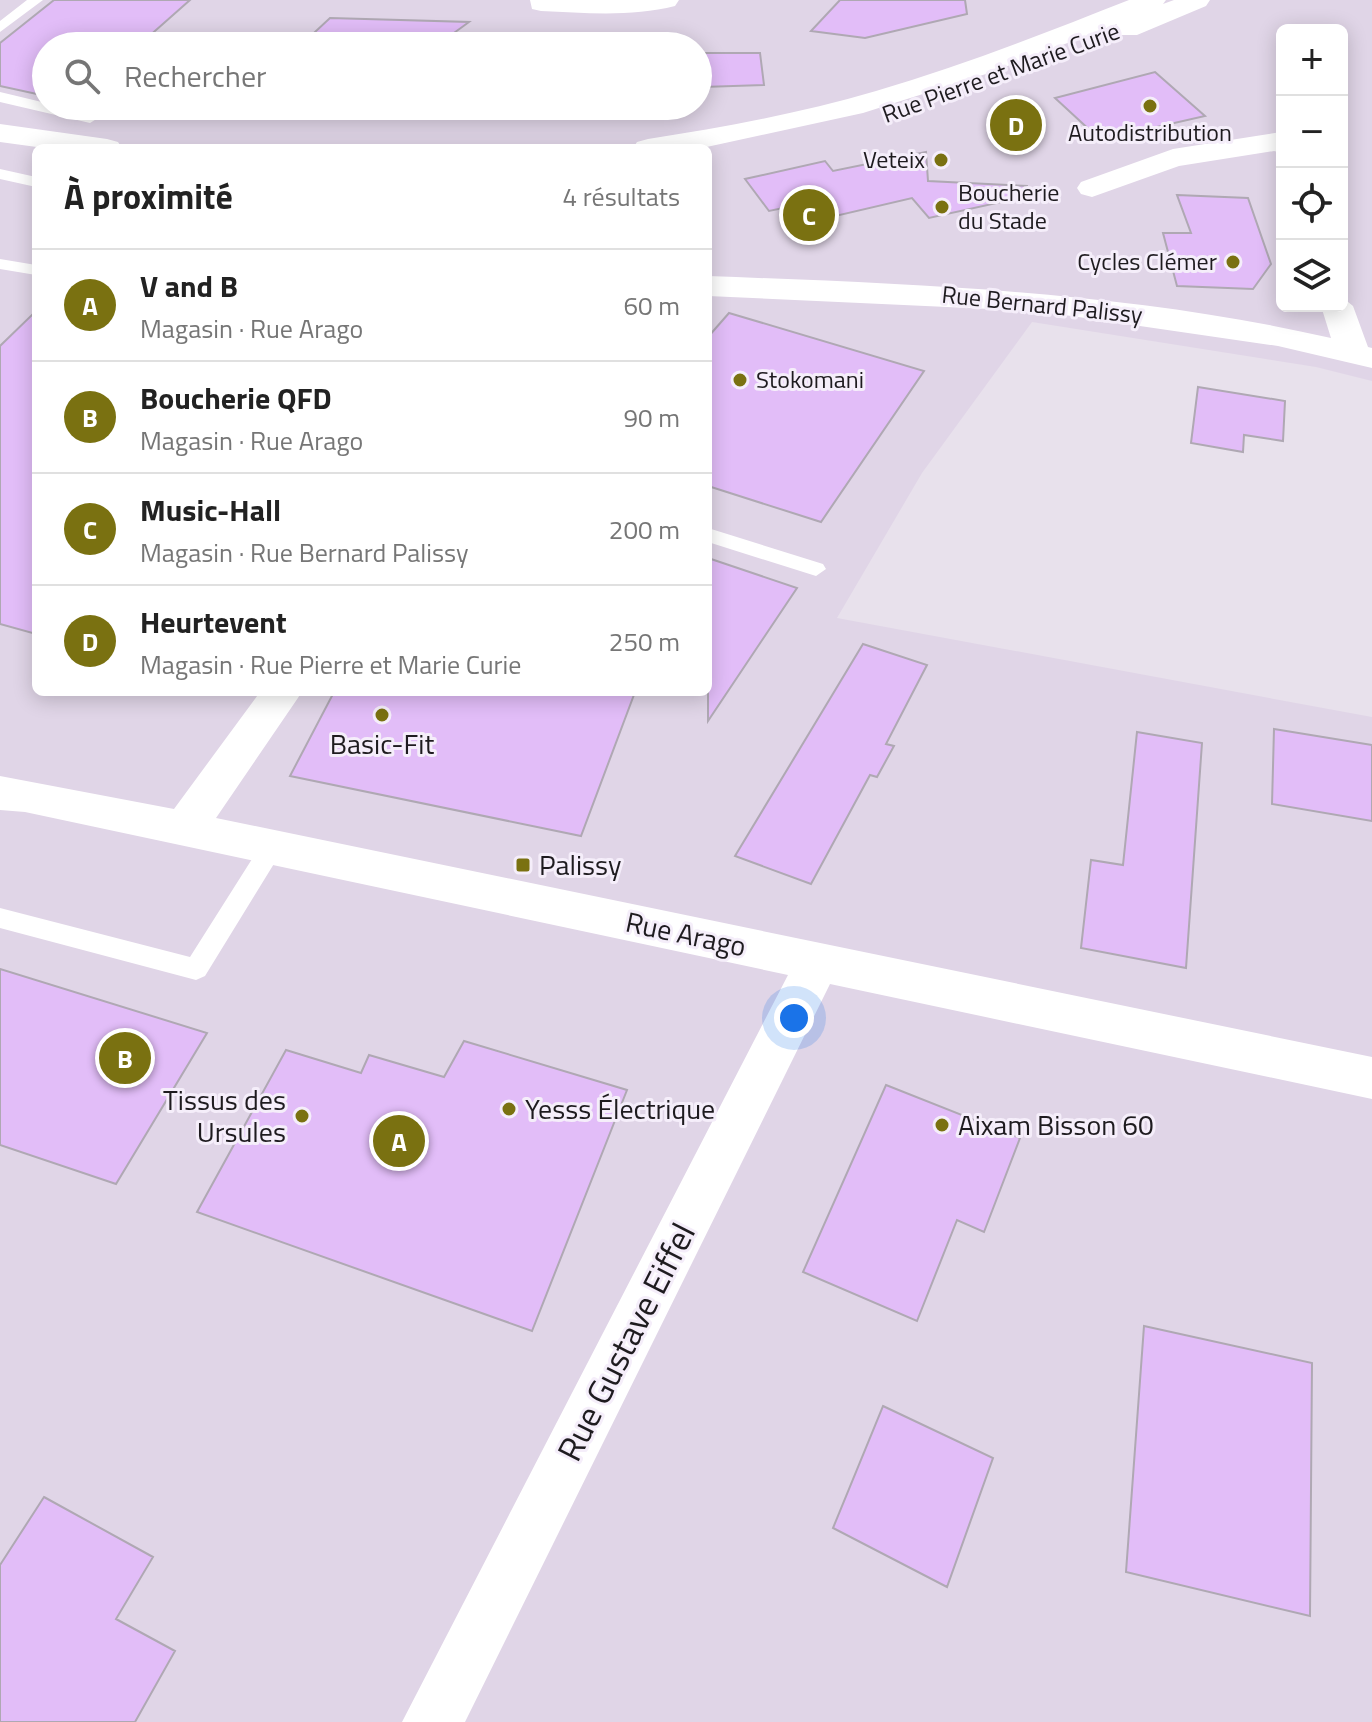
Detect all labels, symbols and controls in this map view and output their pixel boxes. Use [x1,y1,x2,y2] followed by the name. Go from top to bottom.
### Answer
[877,12,1124,132] street label: Rue Pierre et Marie Curie
[1276,24,1348,312] map controls
[1276,24,1348,96] button: +
[32,32,712,120] search box
[124,53,267,99] text: Rechercher
[60,54,104,98] icon: search
[990,95,1042,155] pin: D
[1276,96,1348,168] button: −
[1141,97,1159,115] marker: Autodistribution
[1068,114,1232,150] place label: Autodistribution
[863,141,925,177] place label: Veteix
[932,151,950,169] marker: Veteix
[1276,168,1348,240] button: locate
[64,170,233,222] text: À proximité
[958,174,1059,238] place label: Boucherie du Stade
[563,177,680,216] text: 4 résultats
[783,185,835,245] pin: C
[933,198,951,216] marker: Boucherie du Stade
[1276,240,1348,312] button: layers
[1077,243,1217,279] place label: Cycles Clémer
[1224,253,1242,271] marker: Cycles Clémer
[140,263,238,309] text: V and B
[940,276,1145,332] street label: Rue Bernard Palissy
[82,286,98,325] text: A
[623,286,680,325] text: 60 m
[140,309,363,348] text: Magasin · Rue Arago
[756,361,864,397] place label: Stokomani
[731,371,749,389] marker: Stokomani
[140,375,332,421] text: Boucherie QFD
[82,398,98,437] text: B
[623,398,680,437] text: 90 m
[140,421,363,460] text: Magasin · Rue Arago
[140,487,281,533] text: Music-Hall
[83,510,97,549] text: C
[609,510,680,549] text: 200 m
[140,533,468,572] text: Magasin · Rue Bernard Palissy
[140,599,287,645] text: Heurtevent
[82,622,98,661] text: D
[609,622,680,661] text: 250 m
[140,645,521,684] text: Magasin · Rue Pierre et Marie Curie
[373,706,391,724] marker: Basic-Fit
[330,722,434,765] place label: Basic-Fit
[539,843,621,886] place label: Palissy
[514,856,532,874] marker: Palissy
[622,900,750,967] street label: Rue Arago
[774,998,814,1038] your location
[99,1028,151,1088] pin: B
[163,1078,286,1153] place label: Tissus des Ursules
[525,1087,715,1130] place label: Yesss Électrique
[500,1100,518,1118] marker: Yesss Électrique
[958,1103,1154,1146] place label: Aixam Bisson 60
[293,1107,311,1125] marker: Tissus des Ursules
[373,1111,425,1171] pin: A
[933,1116,951,1134] marker: Aixam Bisson 60
[543,1213,708,1470] street label: Rue Gustave Eiffel

